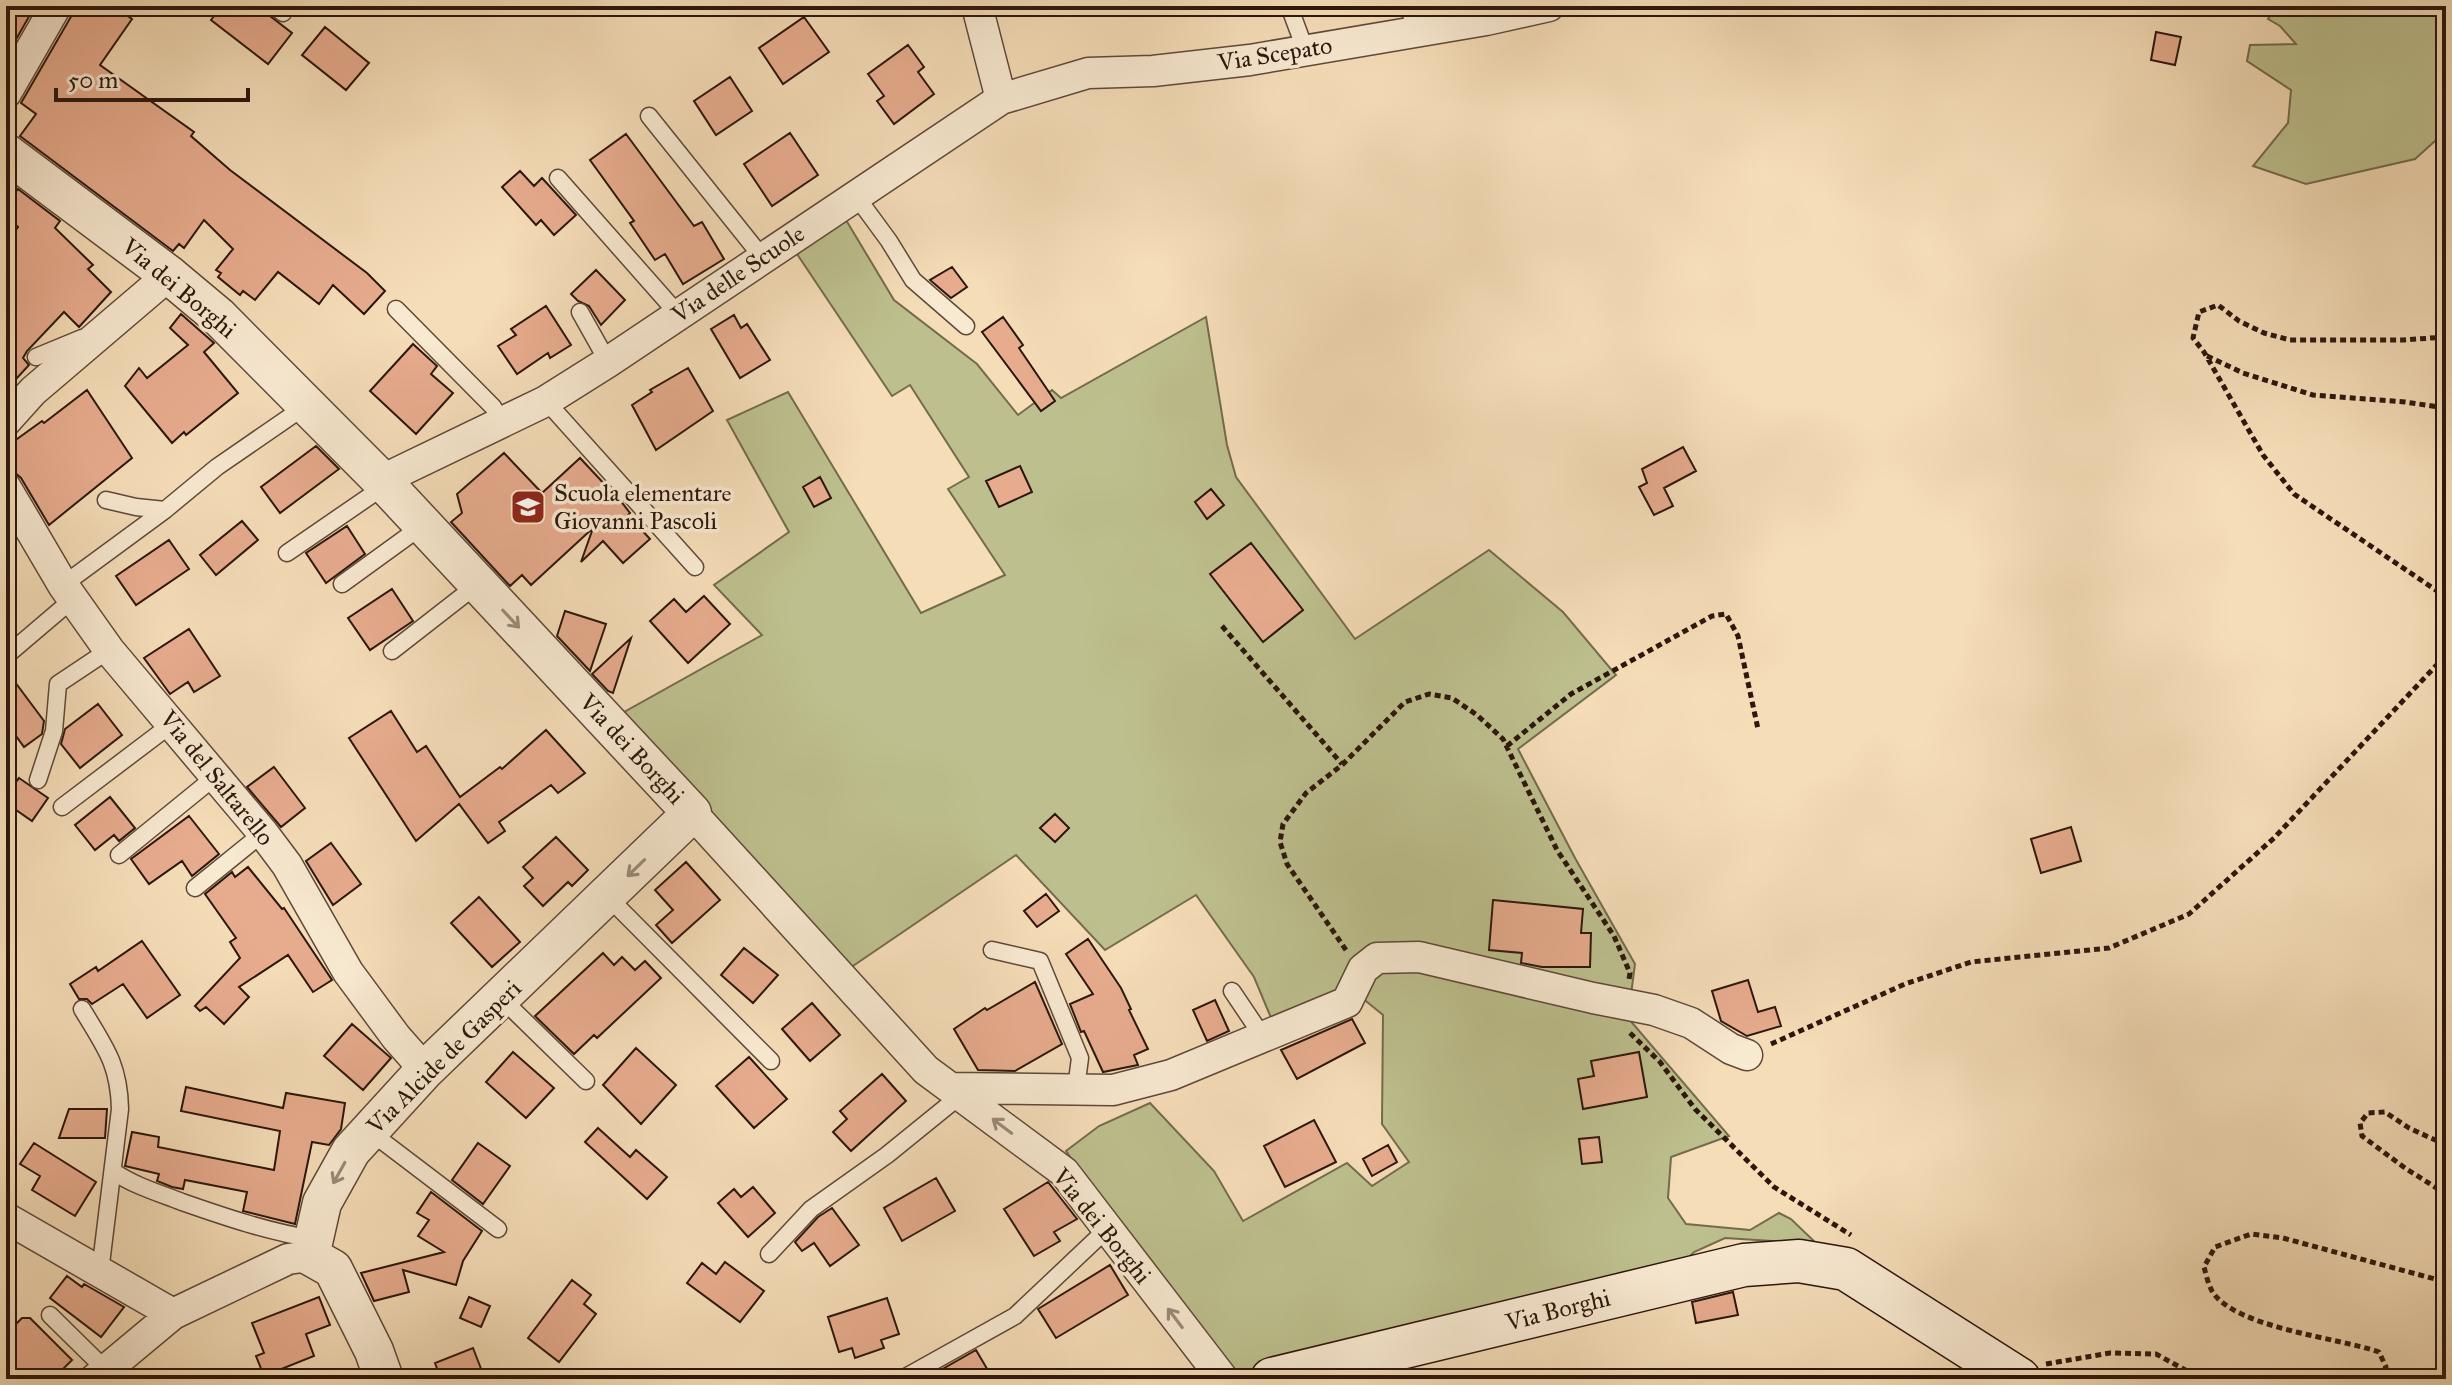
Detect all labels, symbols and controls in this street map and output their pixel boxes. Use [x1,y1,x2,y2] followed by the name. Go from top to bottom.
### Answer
[1215,30,1334,78] street label: Via Scepato
[56,52,248,102] scale bar
[68,65,118,95] text: 50 m
[665,219,810,330] street label: Via delle Scuole
[115,231,243,345] street label: Via dei Borghi
[554,478,732,536] place label: Scuola elementare Giovanni Pascoli
[509,488,547,526] school or university icon: Scuola elementare Giovanni Pascoli
[501,609,520,628] one-way arrow
[572,687,691,811] street label: Via dei Borghi
[153,704,281,852] street label: Via del Saltarello
[626,858,646,877] one-way arrow
[360,973,528,1141] street label: Via Alcide de Gasperi
[992,1118,1014,1134] one-way arrow
[330,1161,346,1185] one-way arrow
[1045,1161,1158,1290] street label: Via dei Borghi
[1502,1282,1614,1338] street label: Via Borghi
[1166,1308,1183,1329] one-way arrow

